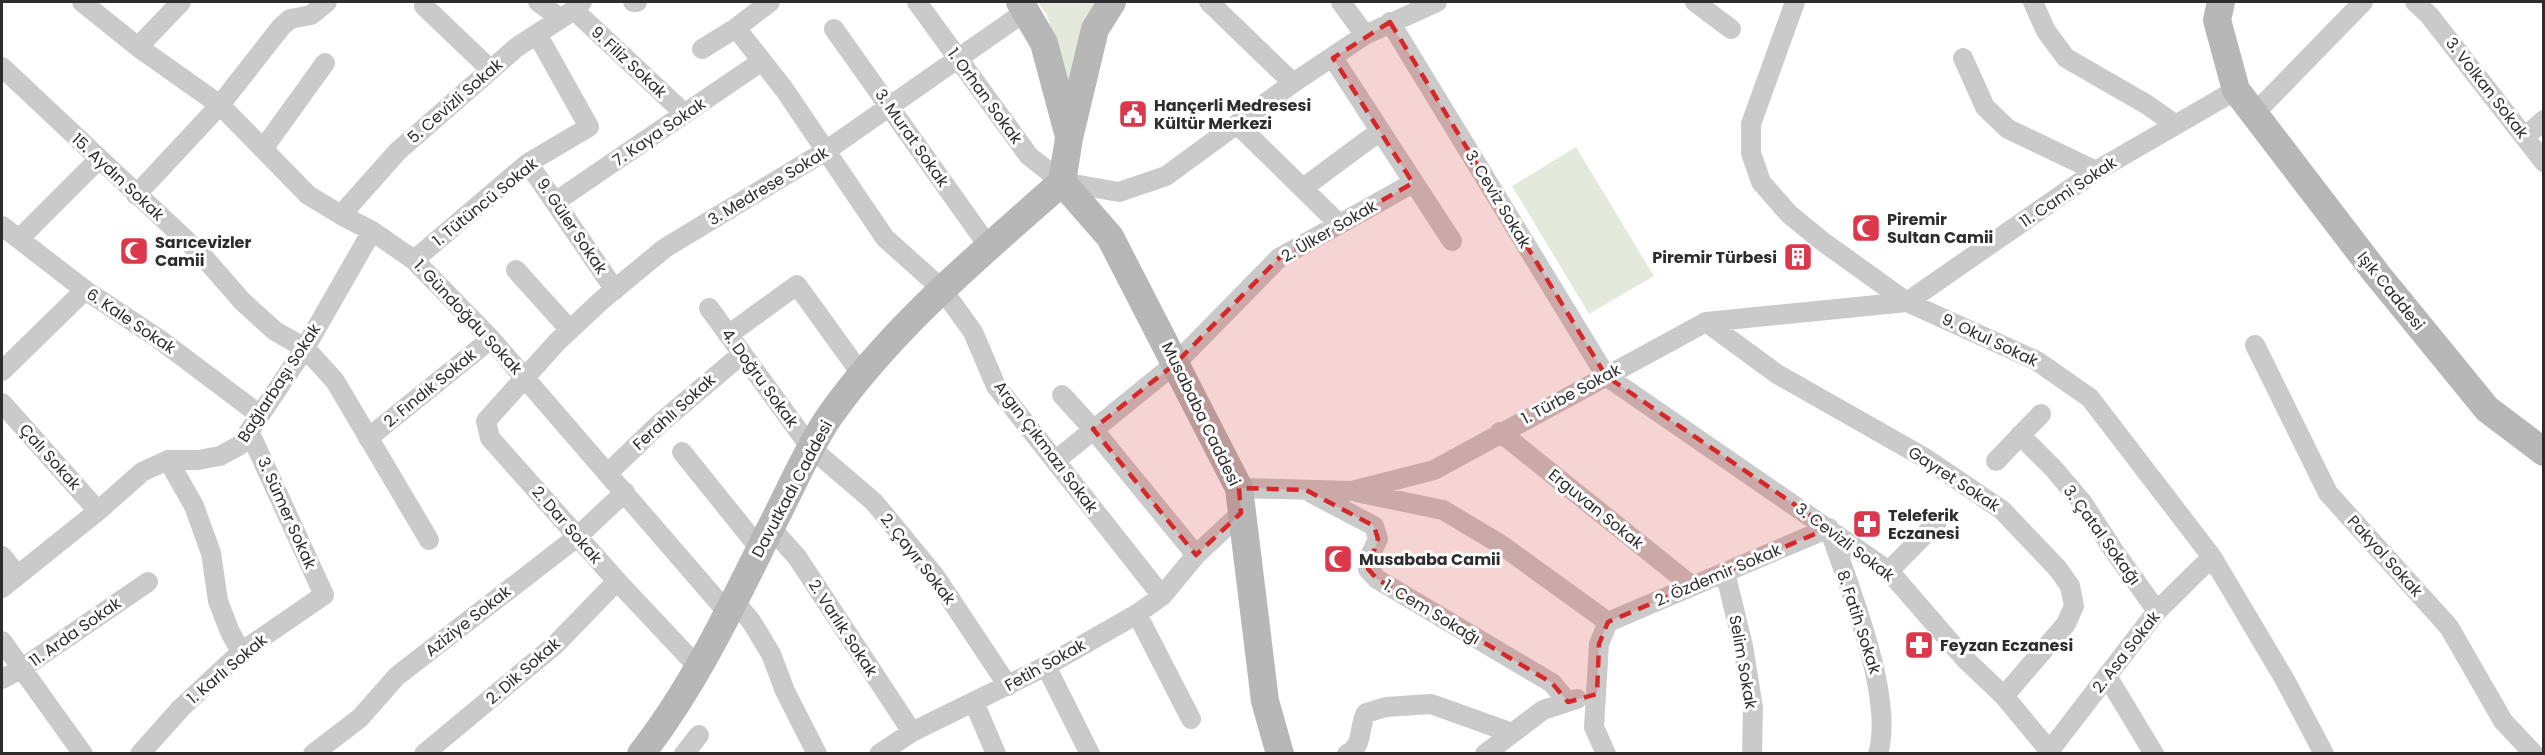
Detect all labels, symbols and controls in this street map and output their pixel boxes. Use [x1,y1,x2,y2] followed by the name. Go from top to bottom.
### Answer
[586,21,673,104] street label: 9. Filiz Sokak
[2440,33,2534,144] street label: 3. Volkan Sokak
[942,43,1028,149] street label: 1. Orhan Sokak
[402,53,508,149] street label: 5. Cevizli Sokak
[870,84,955,192] street label: 3. Murat Sokak
[608,92,711,172] street label: 7. Kaya Sokak
[1154,94,1311,135] place label: Hançerli Medresesi Kültür Merkezi
[1117,98,1149,130] public building icon: Hançerli Medresesi Kültür Merkezi
[67,128,170,226] street label: 15. Aydın Sokak
[703,140,833,231] street label: 3. Medrese Sokak
[1460,146,1537,253] street label: 3. Ceviz Sokak
[2015,151,2122,233] street label: 11. Cami Sokak
[428,152,543,252] street label: 1. Tütüncü Sokak
[531,173,613,279] street label: 9. Güler Sokak
[1277,194,1382,268] street label: 2. Ülker Sokak
[1887,208,1993,249] place label: Piremir Sultan Camii
[1850,212,1882,244] mosque icon: Piremir Sultan Camii
[155,231,251,272] place label: Sarıcevizler Camii
[118,235,150,267] mosque icon: Sarıcevizler Camii
[1782,241,1814,273] building icon: Piremir Türbesi
[1652,246,1777,269] place label: Piremir Türbesi
[2352,247,2430,335] street label: Işık Caddesi
[409,254,528,380] street label: 1. Gündoğdu Sokak
[82,283,181,360] street label: 6. Kale Sokak
[1938,308,2043,373] street label: 9. Okul Sokak
[232,319,326,447] street label: Bağlarbaşı Sokak
[716,324,804,433] street label: 4. Doğru Sokak
[1156,338,1246,490] street label: Musababa Caddesi
[379,343,482,433] street label: 2. Fındık Sokak
[1517,358,1625,430] street label: 1. Türbe Sokak
[628,368,721,455] street label: Ferahlı Sokak
[989,376,1104,519] street label: Argın Çıkmazı Sokak
[746,416,838,562] street label: Davutkadı Caddesi
[14,419,87,496] street label: Çalı Sokak
[1904,441,2005,518] street label: Gayret Sokak
[252,453,322,573] street label: 3. Sümer Sokak
[1544,463,1649,555] street label: Erguvan Sokak
[2058,480,2146,590] street label: 3. Çatal Sokağı
[527,481,608,569] street label: 2. Dar Sokak
[1791,497,1900,587] street label: 3. Cevizli Sokak
[1888,504,1959,545] place label: Teleferik Eczanesi
[1851,508,1883,540] pharmacy icon: Teleferik Eczanesi
[875,509,961,610] street label: 2. Çayır Sokak
[2342,510,2428,602] street label: Pakyol Sokak
[1651,538,1785,612] street label: 2. Özdemir Sokak
[1322,543,1354,575] mosque icon: Musababa Camii
[1359,548,1501,571] place label: Musababa Camii
[1831,567,1887,678] street label: 8. Fatih Sokak
[1379,574,1485,650] street label: 1. Cem Sokağı
[803,575,883,682] street label: 2. Varlık Sokak
[420,580,516,662] street label: Aziziye Sokak
[24,591,126,672] street label: 11. Arda Sokak
[2087,606,2166,698] street label: 2. Asa Sokak
[1723,613,1763,711] street label: Selim Sokak
[182,628,273,709] street label: 1. Karlı Sokak
[1903,629,1935,661] pharmacy icon: Feyzan Eczanesi
[481,632,566,710] street label: 2. Dik Sokak
[1000,633,1090,697] street label: Fetih Sokak
[1940,634,2073,657] place label: Feyzan Eczanesi

